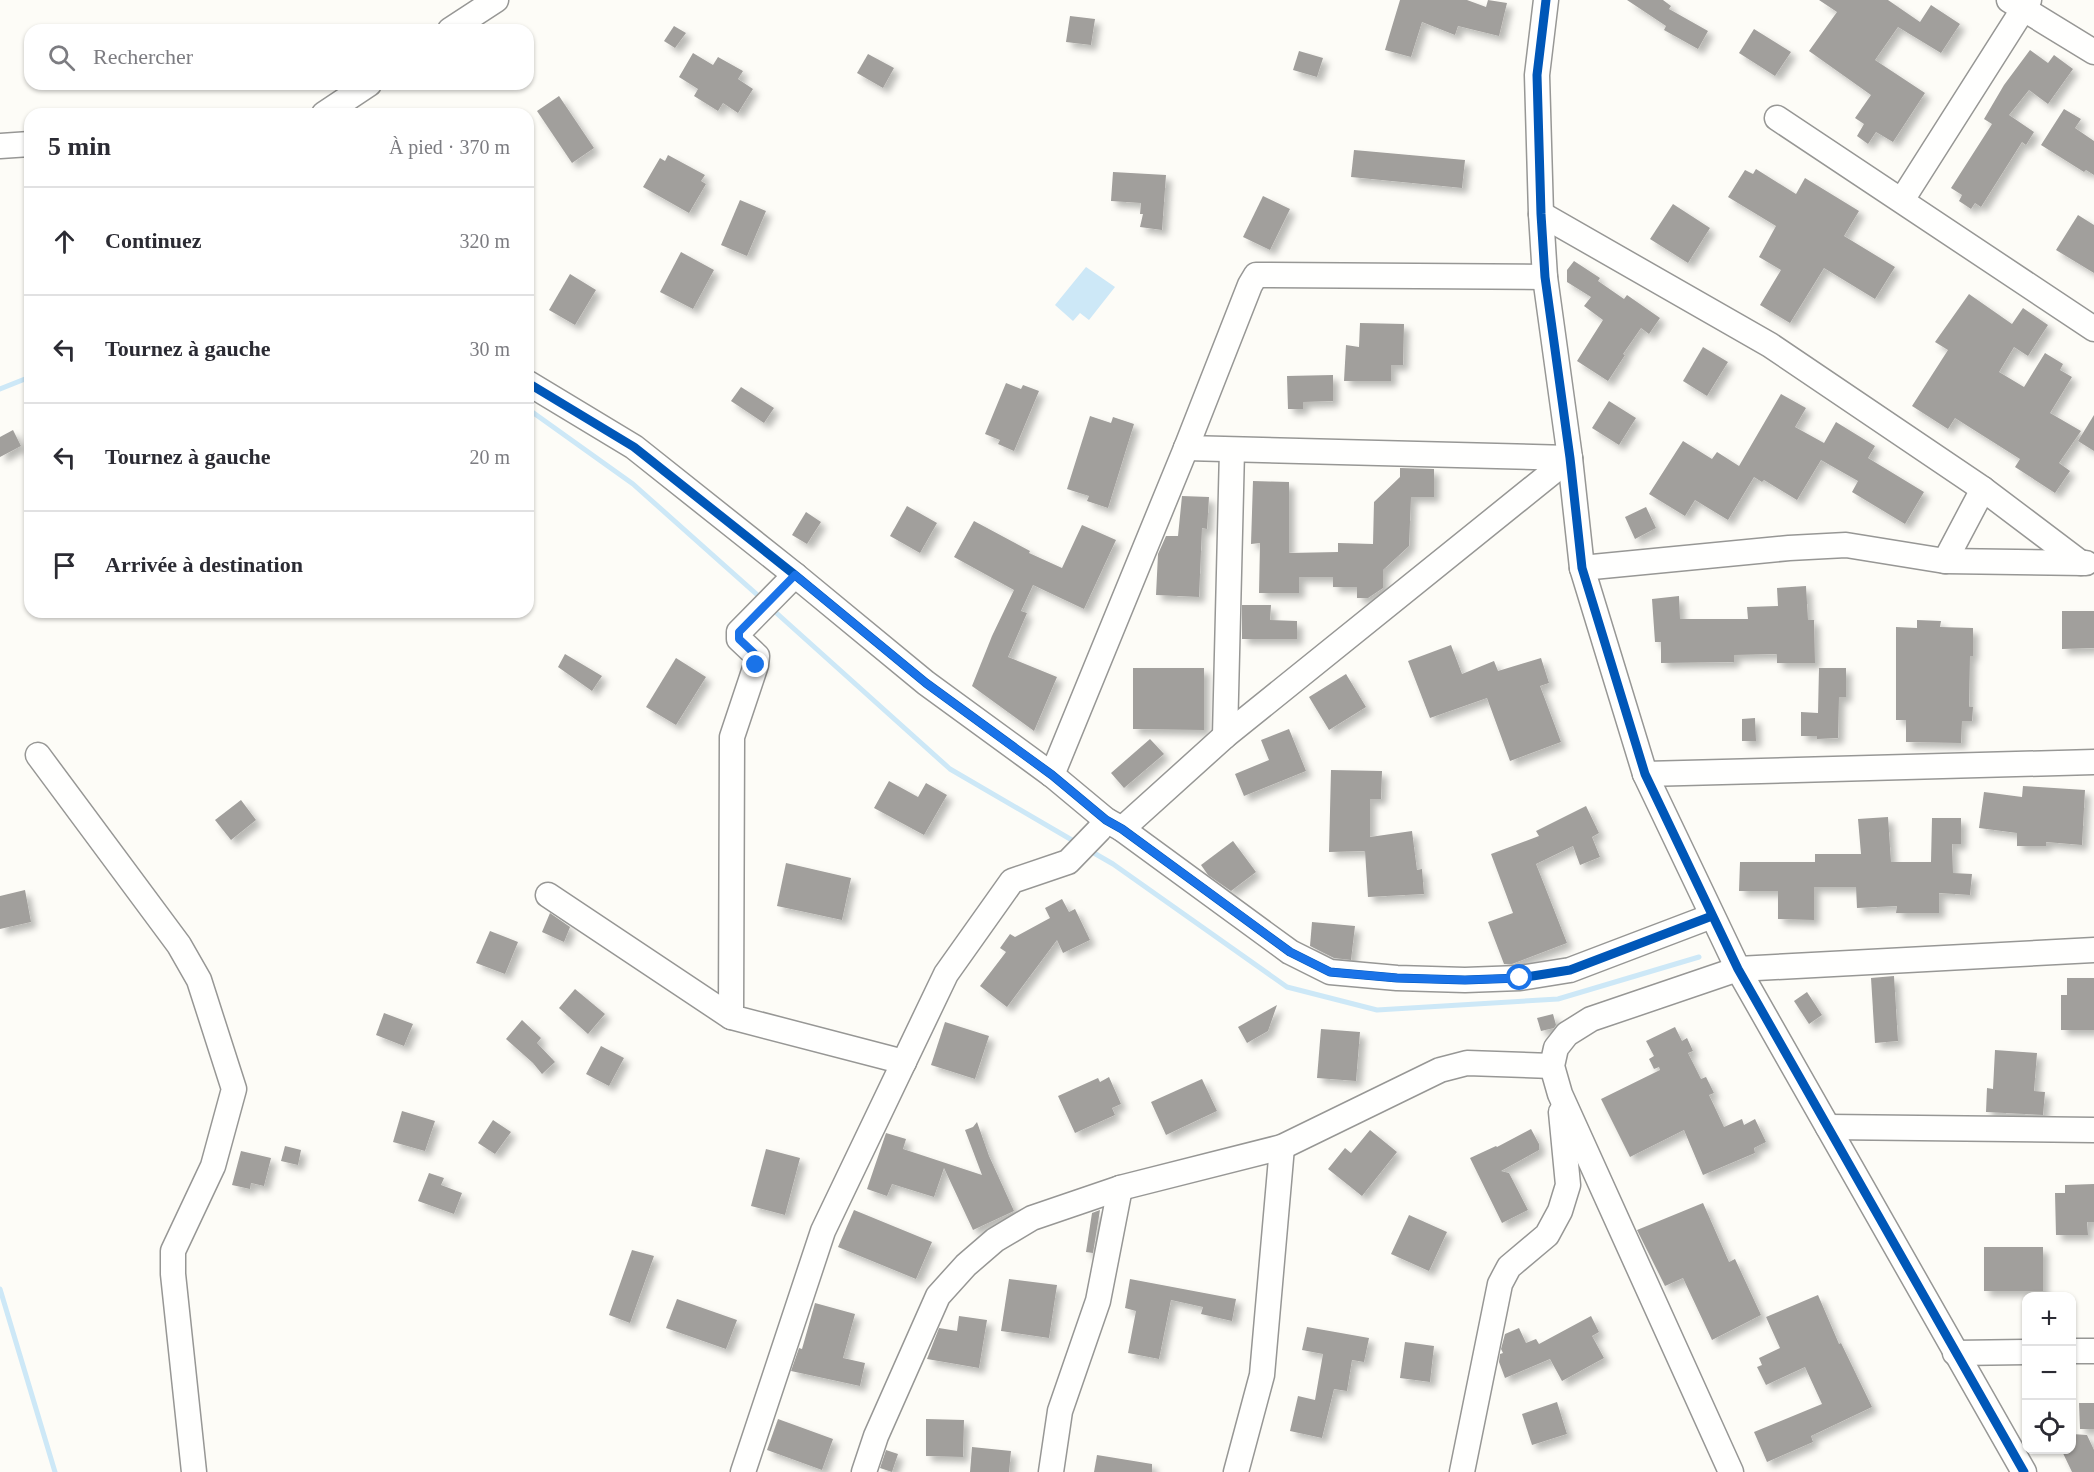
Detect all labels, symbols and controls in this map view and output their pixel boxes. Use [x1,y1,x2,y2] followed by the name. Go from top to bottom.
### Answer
[24,24,534,90] search box
[45,41,78,74] icon: search
[93,44,193,69] text: Rechercher
[48,132,111,161] text: 5 min
[389,136,510,158] text: À pied · 370 m
[48,225,81,258] icon: ahead
[105,228,202,253] text: Continuez
[459,230,510,252] text: 320 m
[48,333,81,366] icon: left
[105,336,270,361] text: Tournez à gauche
[469,338,510,360] text: 30 m
[48,441,81,474] icon: left
[105,444,270,469] text: Tournez à gauche
[469,446,510,468] text: 20 m
[48,549,81,582] icon: arrive
[105,552,303,577] text: Arrivée à destination
[742,651,768,677] route end
[1506,964,1532,990] route start
[2022,1292,2076,1454] map controls
[2022,1292,2076,1346] button: +
[2022,1346,2076,1400] button: −
[2022,1400,2076,1454] button: locate

